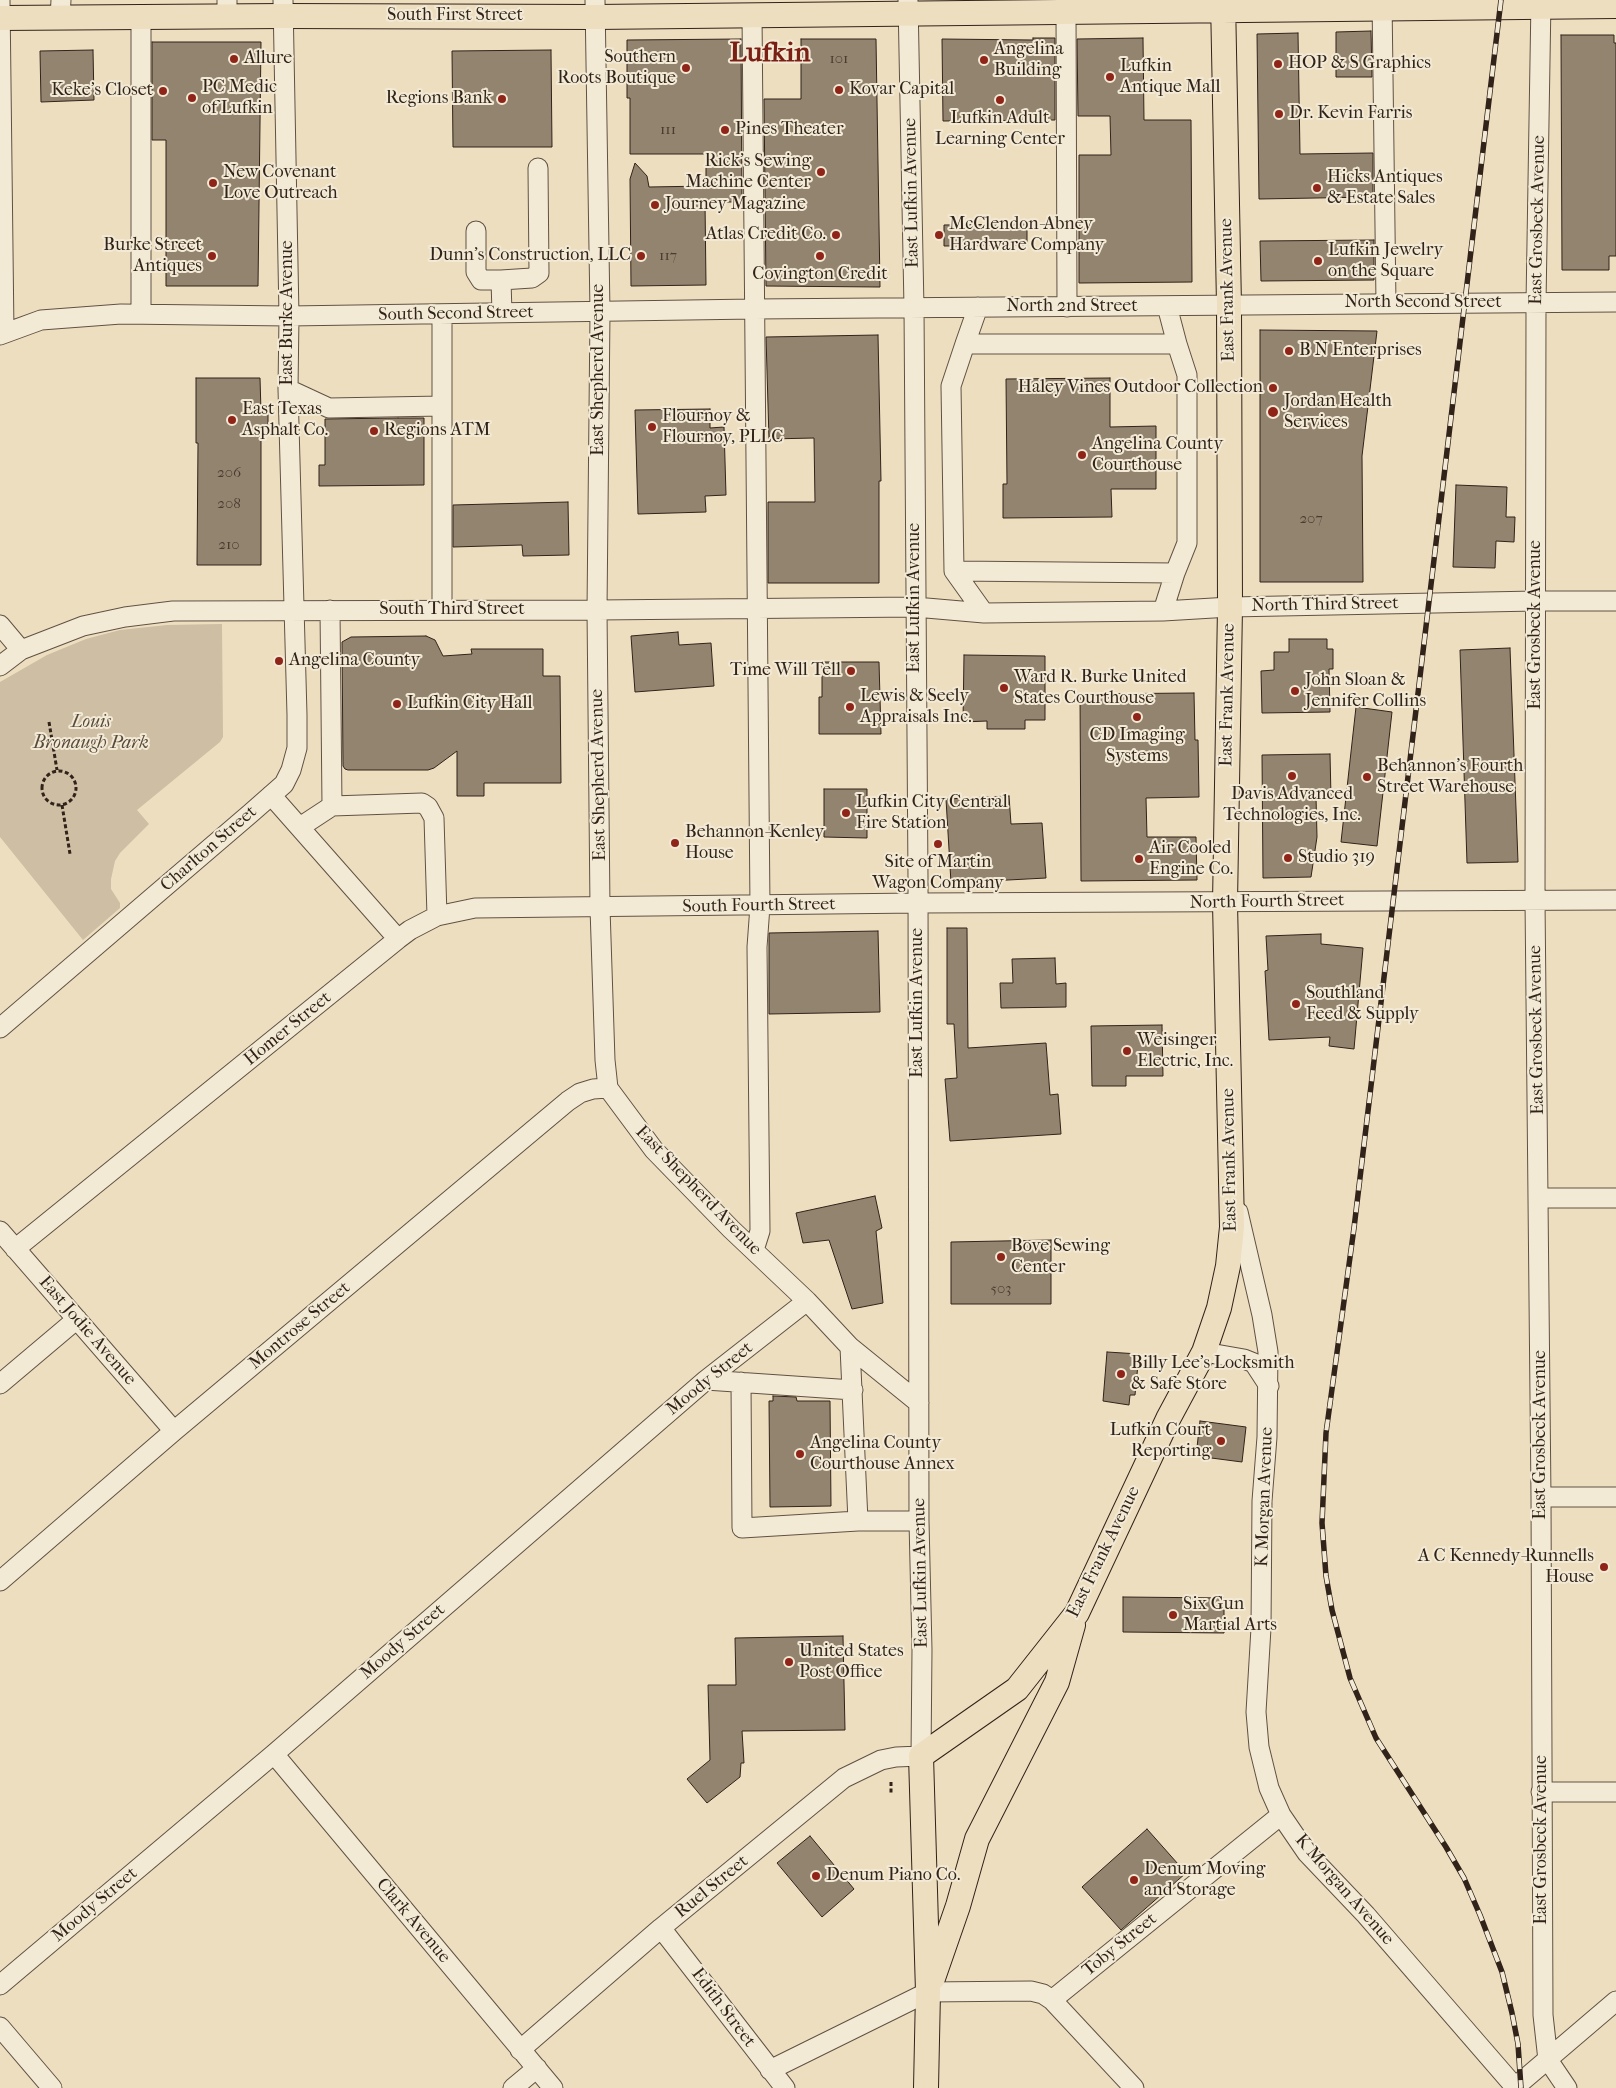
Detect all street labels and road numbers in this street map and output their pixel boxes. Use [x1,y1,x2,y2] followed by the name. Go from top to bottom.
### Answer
[387,5,523,27] street label: South First Street
[900,118,924,268] street label: East Lufkin Avenue
[1526,135,1550,305] street label: East Grosbeck Avenue
[1216,218,1240,362] street label: East Frank Avenue
[277,240,299,386] street label: East Burke Avenue
[588,284,610,456] street label: East Shepherd Avenue
[1344,292,1502,314] street label: North Second Street
[1006,296,1138,318] street label: North 2nd Street
[378,302,534,326] street label: South Second Street
[904,523,926,673] street label: East Lufkin Avenue
[1525,540,1547,710] street label: East Grosbeck Avenue
[1251,593,1399,617] street label: North Third Street
[379,599,525,621] street label: South Third Street
[1216,623,1240,767] street label: East Frank Avenue
[587,689,611,861] street label: East Shepherd Avenue
[157,801,261,897] street label: Charlton Street
[1189,890,1345,914] street label: North Fourth Street
[682,894,836,918] street label: South Fourth Street
[907,928,929,1078] street label: East Lufkin Avenue
[1525,945,1549,1115] street label: East Grosbeck Avenue
[240,987,336,1071] street label: Homer Street
[1218,1088,1242,1232] street label: East Frank Avenue
[630,1122,766,1260] street label: East Shepherd Avenue
[34,1272,140,1390] street label: East Jodie Avenue
[245,1277,355,1375] street label: Montrose Street
[662,1338,758,1420] street label: Moody Street
[1530,1350,1552,1520] street label: East Grosbeck Avenue
[1252,1427,1278,1567] street label: K Morgan Avenue
[1063,1483,1145,1621] street label: East Frank Avenue
[909,1498,933,1648] street label: East Lufkin Avenue
[356,1599,450,1685] street label: Moody Street
[1531,1755,1553,1925] street label: East Grosbeck Avenue
[1290,1830,1398,1950] street label: K Morgan Avenue
[671,1851,753,1923] street label: Ruel Street
[48,1863,142,1947] street label: Moody Street
[371,1874,455,1968] street label: Clark Avenue
[1078,1908,1162,1982] street label: Toby Street
[686,1964,760,2052] street label: Edith Street

